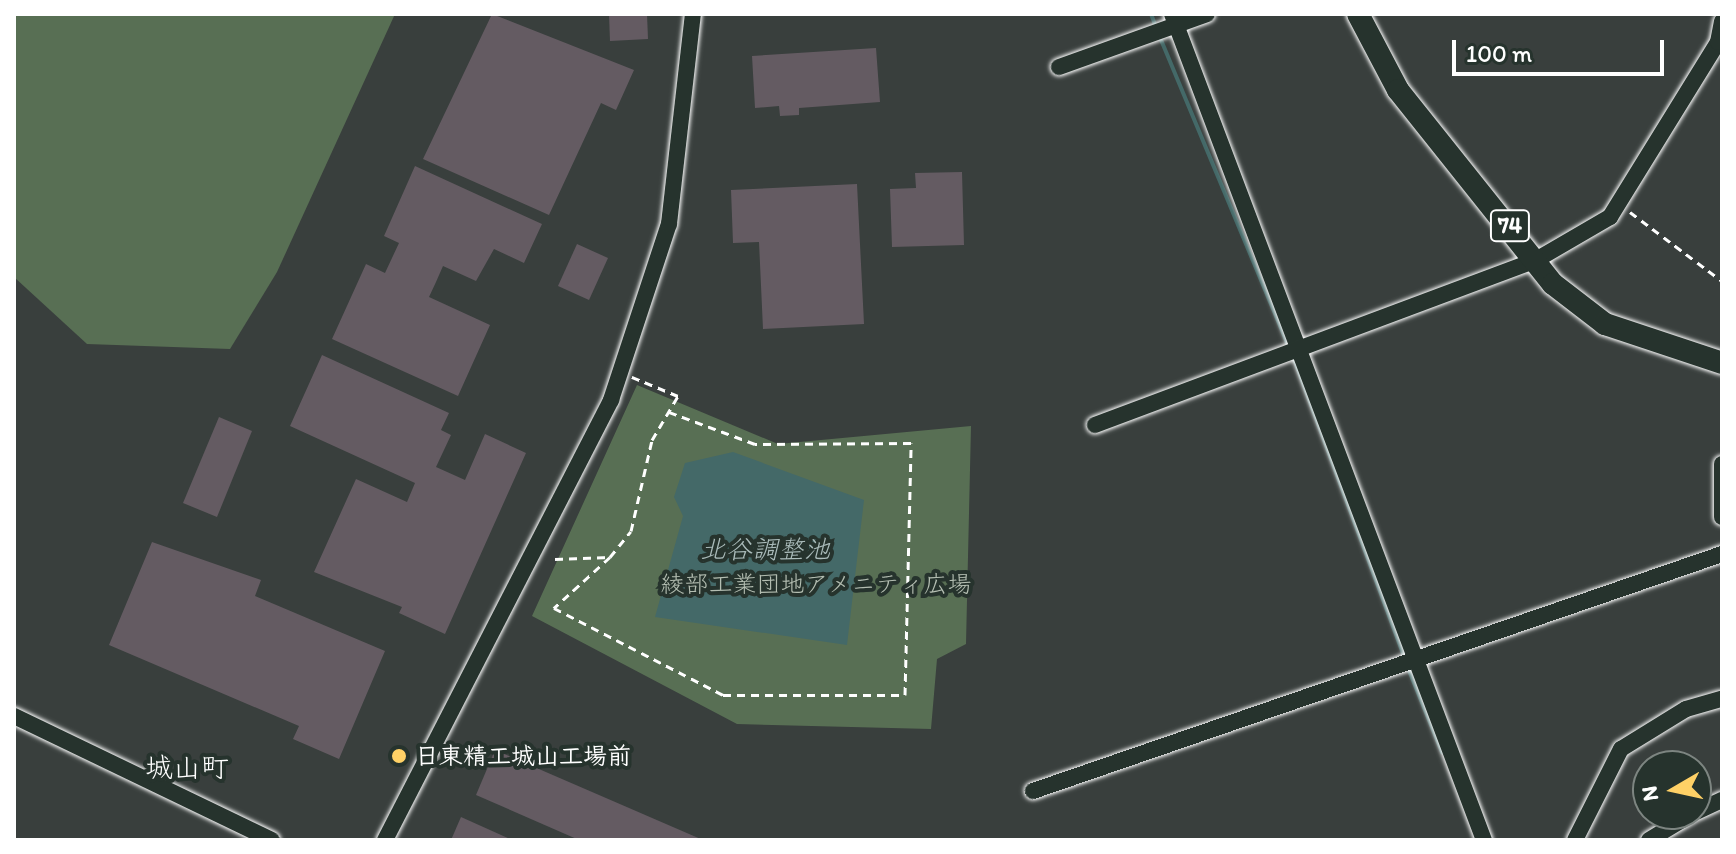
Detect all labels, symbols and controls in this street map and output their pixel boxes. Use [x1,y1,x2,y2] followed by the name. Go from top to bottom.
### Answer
[1456,24,1668,74] scale bar
[1466,39,1532,68] text: 100 m
[1488,208,1532,244] road number: 74
[700,534,830,566] water label: 北谷調整池
[660,570,972,598] park label: 綾部工業団地アメニティ広場
[415,742,631,770] place label: 日東精工城山工場前
[390,747,408,765] marker: 日東精工城山工場前
[145,750,229,784] district label: 城山町
[1632,750,1712,830] north arrow
[1635,784,1664,803] text: N

